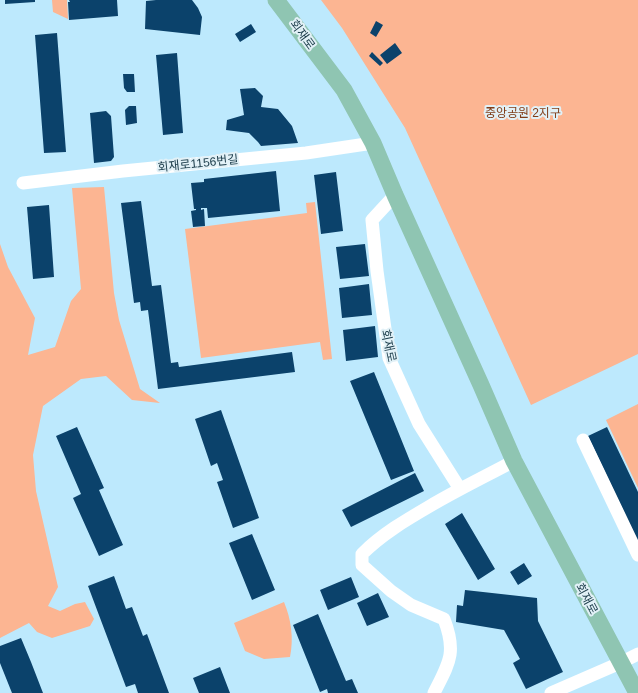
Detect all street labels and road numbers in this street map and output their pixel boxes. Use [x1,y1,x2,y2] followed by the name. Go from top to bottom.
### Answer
[286,17,318,53] street label: 회재로
[157,153,239,175] street label: 회재로1156번길
[378,328,398,364] street label: 회재로
[572,581,600,617] street label: 회재로

